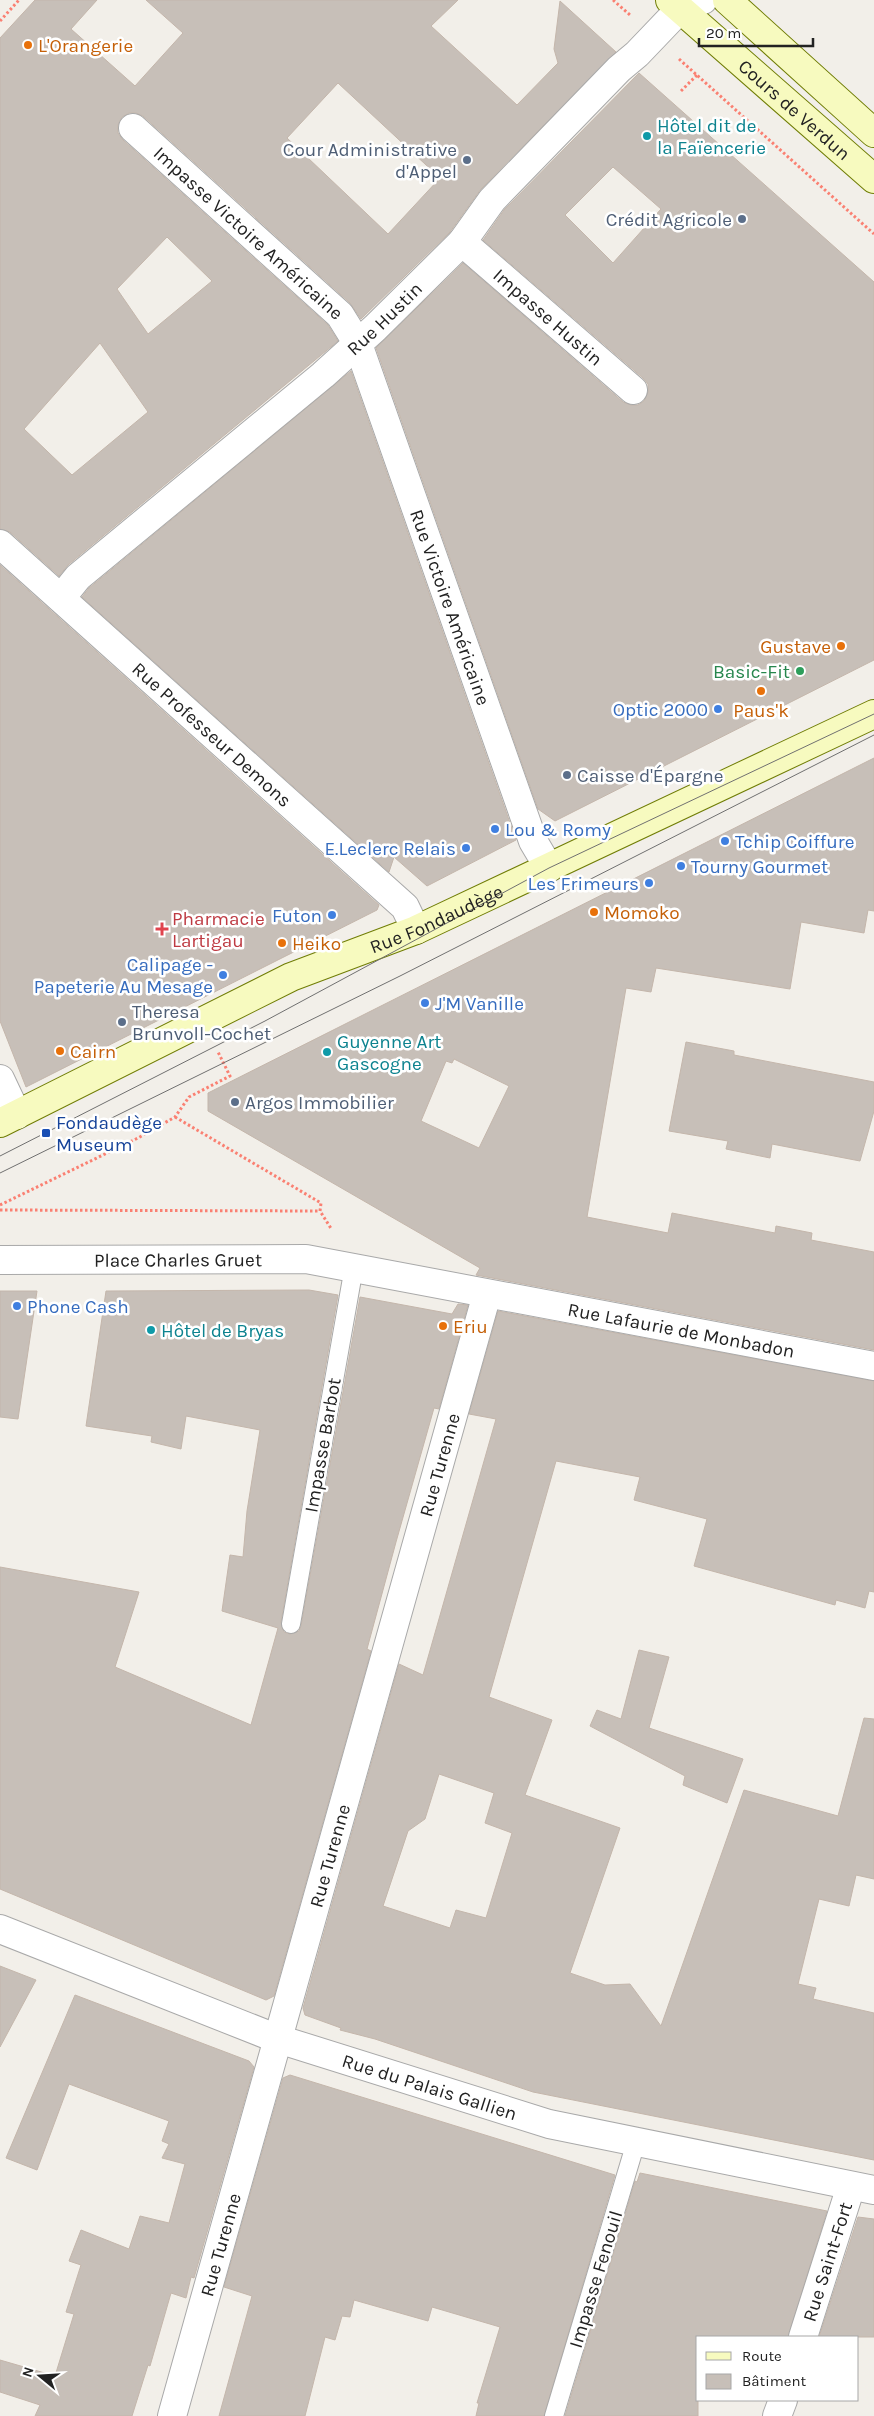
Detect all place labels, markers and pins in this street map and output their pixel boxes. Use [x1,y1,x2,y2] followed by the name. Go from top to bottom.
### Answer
[38,35,133,57] place label: L'Orangerie
[22,39,34,51] marker: L'Orangerie
[657,115,766,159] place label: Hôtel dit de la Faïencerie
[641,130,653,142] marker: Hôtel dit de la Faïencerie
[283,139,457,183] place label: Cour Administrative d'Appel
[461,154,473,166] marker: Cour Administrative d'Appel
[606,209,732,231] place label: Crédit Agricole
[736,213,748,225] marker: Crédit Agricole
[760,636,831,658] place label: Gustave
[835,640,847,652] marker: Gustave
[713,661,790,683] place label: Basic-Fit
[794,665,806,677] marker: Basic-Fit
[755,685,767,697] marker: Paus'k
[613,699,708,721] place label: Optic 2000
[733,700,789,722] place label: Paus'k
[712,703,724,715] marker: Optic 2000
[577,764,724,787] place label: Caisse d'Épargne
[561,769,573,781] marker: Caisse d'Épargne
[505,819,611,841] place label: Lou & Romy
[489,823,501,835] marker: Lou & Romy
[735,831,854,853] place label: Tchip Coiffure
[719,835,731,847] marker: Tchip Coiffure
[324,838,456,860] place label: E.Leclerc Relais
[460,842,472,854] marker: E.Leclerc Relais
[691,856,828,878] place label: Tourny Gourmet
[675,860,687,872] marker: Tourny Gourmet
[527,873,639,895] place label: Les Frimeurs
[643,877,655,889] marker: Les Frimeurs
[604,902,680,924] place label: Momoko
[272,905,322,927] place label: Futon
[588,906,600,918] marker: Momoko
[172,908,265,952] place label: Pharmacie Lartigau
[326,909,338,921] marker: Futon
[156,923,168,935] marker: Pharmacie Lartigau
[292,933,341,955] place label: Heiko
[276,937,288,949] marker: Heiko
[34,954,213,998] place label: Calipage - Papeterie Au Mesage
[217,969,229,981] marker: Calipage - Papeterie Au Mesage
[435,993,524,1015] place label: J'M Vanille
[419,997,431,1009] marker: J'M Vanille
[132,1001,271,1045] place label: Theresa Brunvoll-Cochet
[116,1016,128,1028] marker: Theresa Brunvoll-Cochet
[337,1031,441,1075] place label: Guyenne Art Gascogne
[70,1041,116,1063] place label: Cairn
[54,1045,66,1057] marker: Cairn
[321,1046,333,1058] marker: Guyenne Art Gascogne
[245,1092,394,1114] place label: Argos Immobilier
[229,1096,241,1108] marker: Argos Immobilier
[56,1112,162,1156] place label: Fondaudège Museum
[40,1127,52,1139] marker: Fondaudège Museum
[27,1296,129,1318] place label: Phone Cash
[11,1300,23,1312] marker: Phone Cash
[453,1316,488,1338] place label: Eriu
[161,1320,284,1342] place label: Hôtel de Bryas
[437,1320,449,1332] marker: Eriu
[145,1324,157,1336] marker: Hôtel de Bryas

